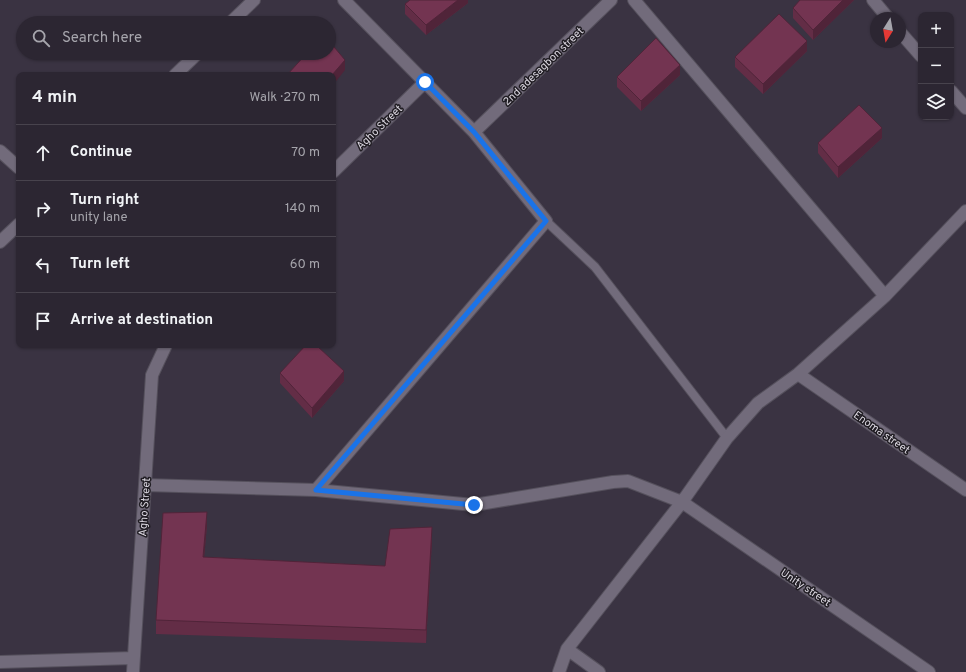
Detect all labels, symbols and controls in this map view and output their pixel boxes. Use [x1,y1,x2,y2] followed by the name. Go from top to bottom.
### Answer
[870,12,906,48] north arrow
[918,12,954,120] map controls
[918,12,954,48] button: +
[16,16,336,60] search box
[500,24,587,109] street label: 2nd adesagbon street
[30,27,52,49] icon: search
[62,29,142,48] text: Search here
[918,48,954,84] button: −
[416,73,434,91] route start
[918,84,954,120] button: layers
[32,87,77,109] text: 4 min
[250,90,320,106] text: Walk · 270 m
[354,102,406,153] street label: Agho Street
[32,142,54,164] icon: ahead
[70,143,132,162] text: Continue
[291,145,320,161] text: 70 m
[70,191,139,210] text: Turn right
[32,198,54,220] icon: right
[285,201,320,217] text: 140 m
[70,210,128,226] text: unity lane
[32,254,54,276] icon: left
[70,255,130,274] text: Turn left
[290,257,320,273] text: 60 m
[32,310,54,332] icon: arrive
[70,311,213,330] text: Arrive at destination
[851,408,912,457] street label: Enoma street
[136,477,154,537] street label: Agho Street
[465,496,483,514] route end
[778,566,833,610] street label: Unity street

